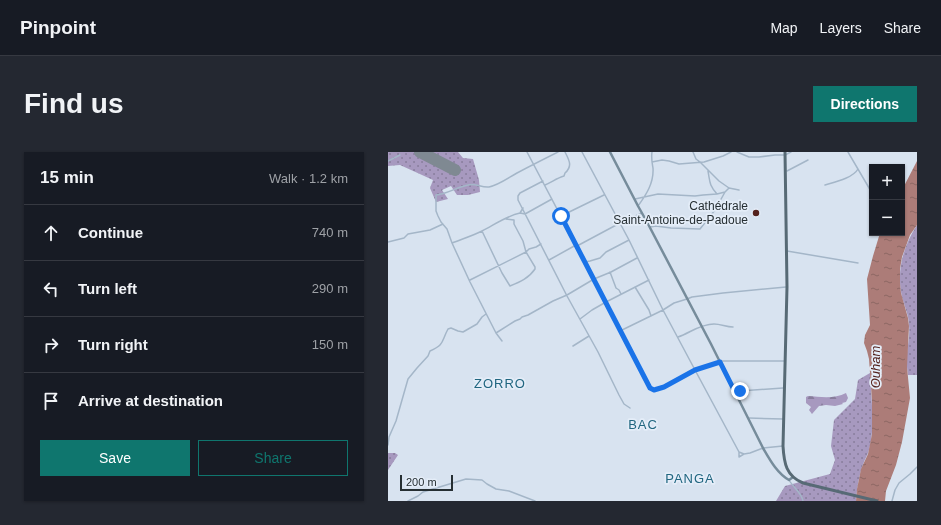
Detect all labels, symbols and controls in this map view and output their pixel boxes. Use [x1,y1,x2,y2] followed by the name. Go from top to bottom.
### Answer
[20,17,96,38] text: Pinpoint
[770,20,798,36] text: Map
[820,20,862,36] text: Layers
[884,20,921,36] text: Share
[813,86,917,122] button: Directions
[24,88,124,119] text: Find us
[869,164,905,236] map controls
[869,164,905,200] button: +
[40,168,94,187] text: 15 min
[269,171,348,186] text: Walk · 1.2 km
[613,199,748,227] place label: Cathédrale Saint-Antoine-de-Padoue
[869,200,905,236] button: −
[552,207,570,225] route start
[751,208,761,218] marker: Cathédrale Saint-Antoine-de-Padoue
[40,222,62,244] icon: ahead
[78,224,143,241] text: Continue
[312,225,348,240] text: 740 m
[40,278,62,300] icon: left
[78,280,137,297] text: Turn left
[312,281,348,296] text: 290 m
[40,334,62,356] icon: right
[78,336,148,353] text: Turn right
[312,337,348,352] text: 150 m
[868,346,883,388] water label: Ouham
[474,376,526,391] district label: ZORRO
[731,382,749,400] route end
[40,390,62,412] icon: arrive
[78,392,223,409] text: Arrive at destination
[628,417,658,432] district label: BAC
[40,440,190,476] button: Save
[198,440,348,476] button: Share
[665,471,715,486] district label: PANGA
[400,473,453,492] scale bar
[406,476,437,488] text: 200 m

